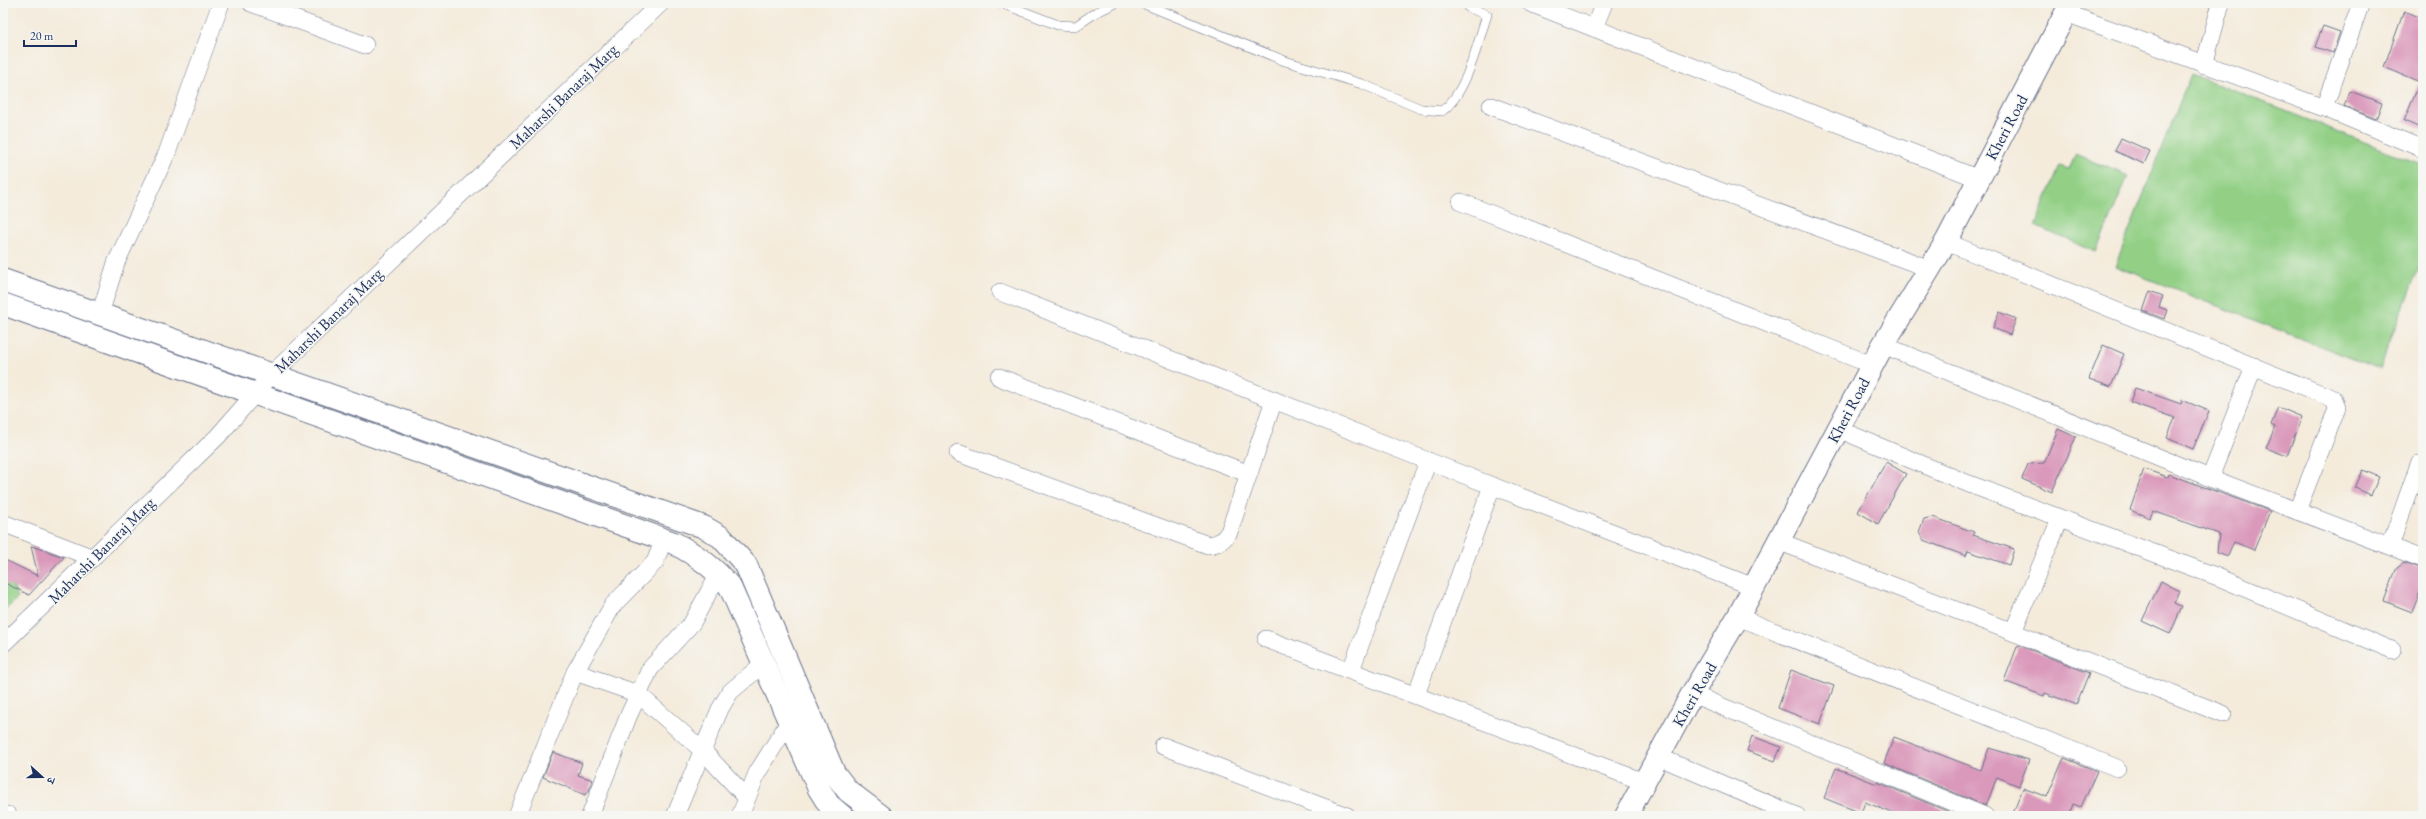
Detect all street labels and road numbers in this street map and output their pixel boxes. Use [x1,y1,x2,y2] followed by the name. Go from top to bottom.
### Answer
[505,39,623,153] street label: Maharshi Banaraj Marg
[1980,90,2033,164] street label: Kheri Road
[270,263,388,377] street label: Maharshi Banaraj Marg
[1822,373,1875,447] street label: Kheri Road
[43,492,160,608] street label: Maharshi Banaraj Marg
[1668,657,1722,730] street label: Kheri Road

